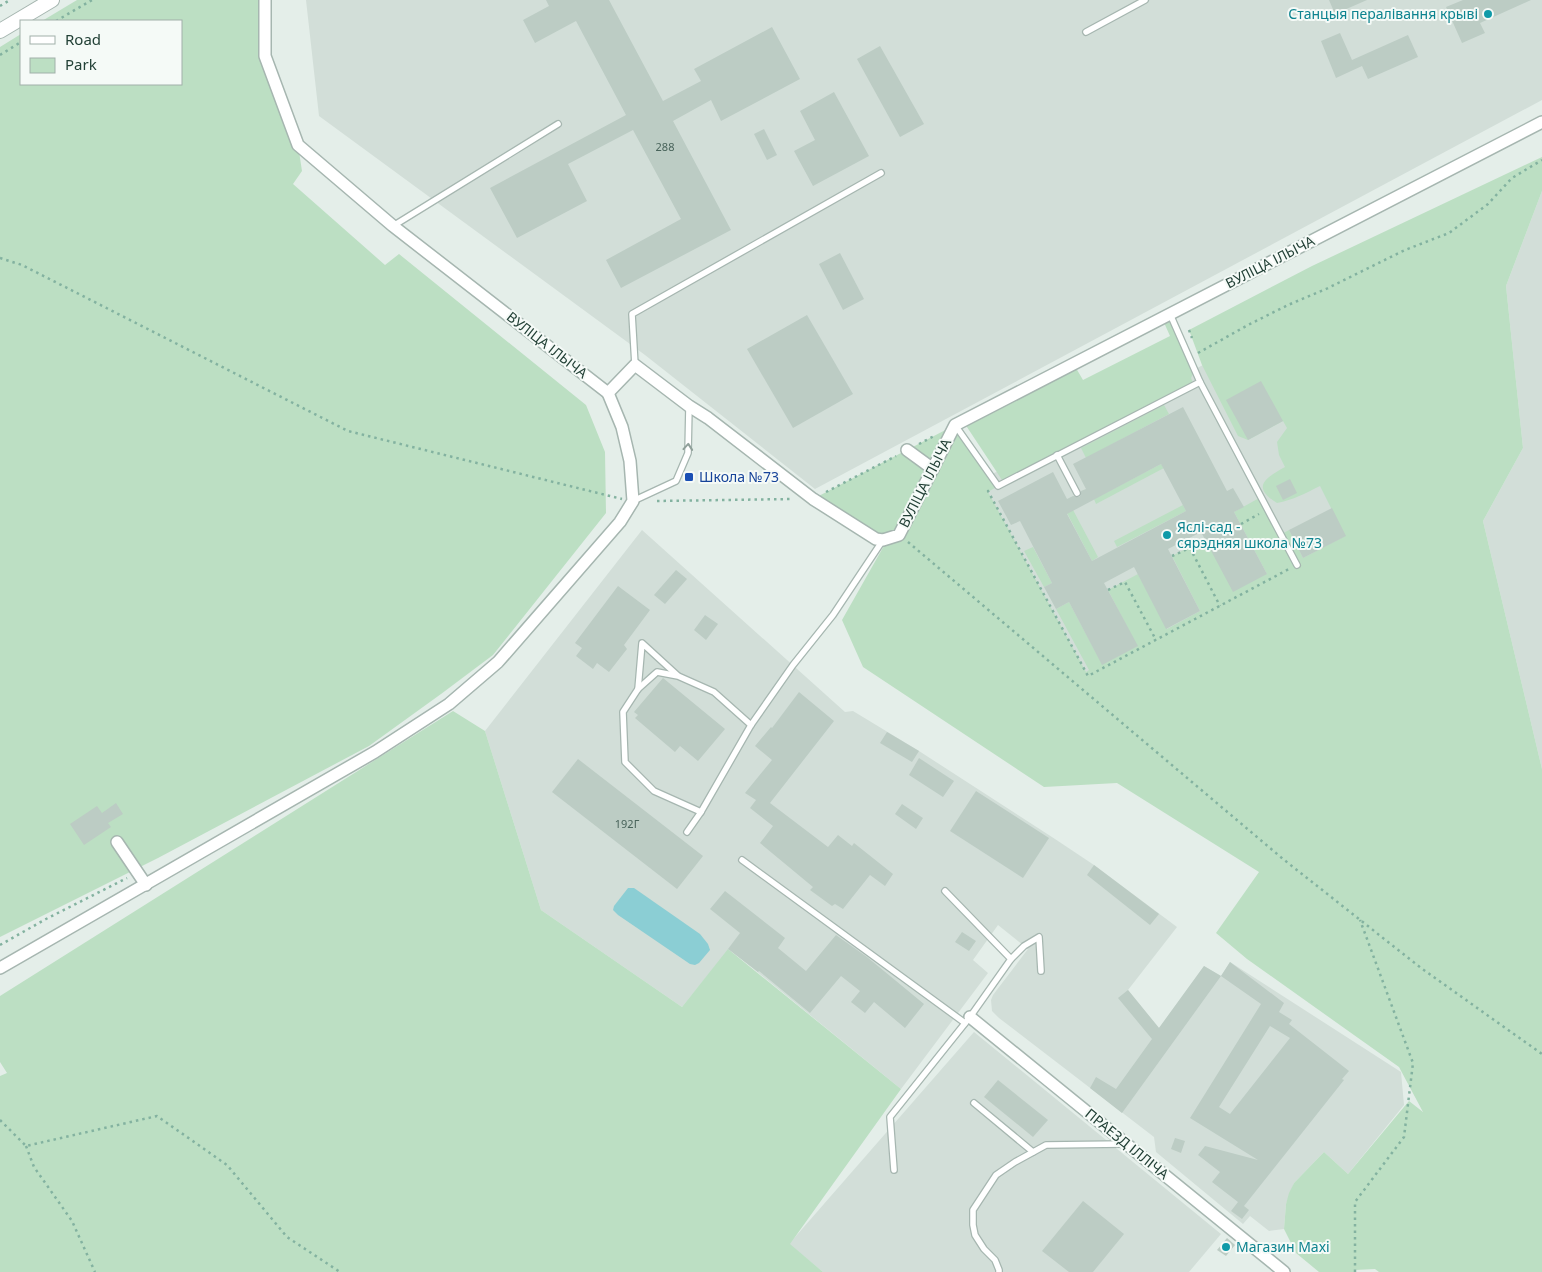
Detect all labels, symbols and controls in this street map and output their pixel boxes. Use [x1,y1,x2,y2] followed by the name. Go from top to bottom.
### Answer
[1288,4,1478,23] place label: Станцыя пералівання крыві
[1482,8,1494,20] marker: Станцыя пералівання крыві
[20,20,182,85] legend
[65,29,101,49] text: Road
[65,54,97,74] text: Park
[656,139,674,154] house number: 288
[1222,231,1318,292] street label: ВУЛІЦА ІЛЬІЧА
[503,307,592,382] street label: ВУЛІЦА ІЛЬІЧА
[894,435,955,531] street label: ВУЛІЦА ІЛЬІЧА
[682,443,693,451] one-way arrow
[699,467,779,486] place label: Школа №73
[683,471,695,483] marker: Школа №73
[1177,517,1322,552] place label: Яслі-сад - сярэдняя школа №73
[1161,529,1173,541] marker: Яслі-сад - сярэдняя школа №73
[615,816,640,831] house number: 192Г
[1081,1104,1173,1183] street label: ПРАЕЗД ІЛЛІЧА
[1236,1237,1330,1256] place label: Магазин Maxi
[1220,1241,1232,1253] marker: Магазин Maxi

